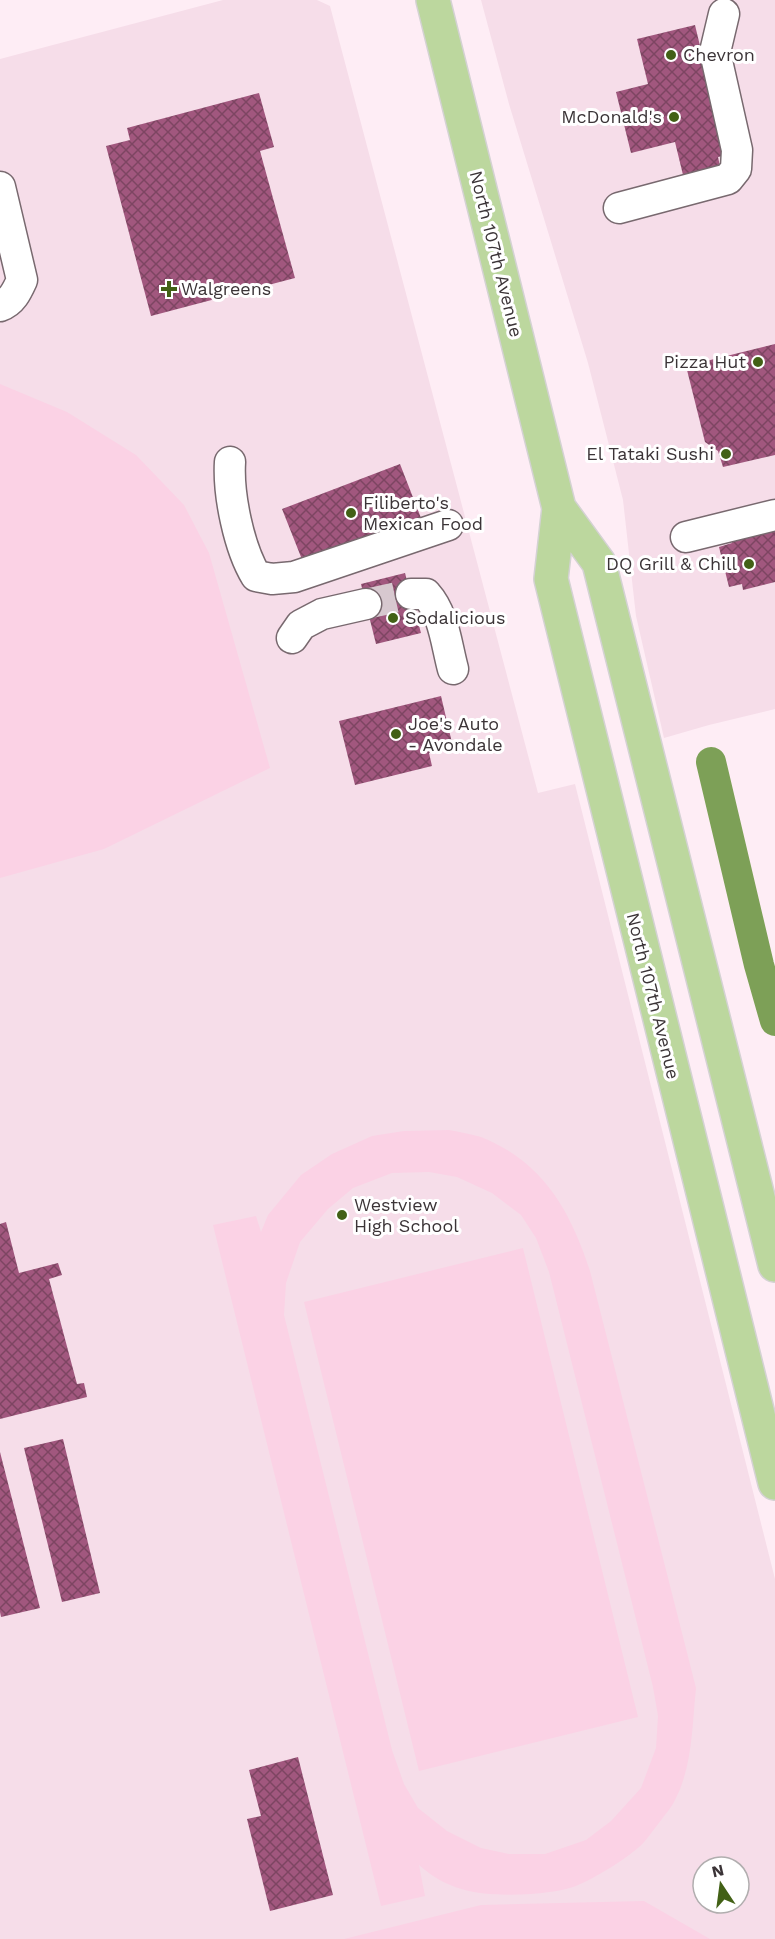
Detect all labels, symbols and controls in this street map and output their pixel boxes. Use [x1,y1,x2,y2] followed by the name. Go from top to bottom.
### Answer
[683,44,755,65] place label: Chevron
[664,48,678,62] marker: Chevron
[561,106,662,127] place label: McDonald's
[667,110,681,124] marker: McDonald's
[466,168,527,339] street label: North 107th Avenue
[181,278,271,299] place label: Walgreens
[162,282,176,296] marker: Walgreens
[663,351,746,372] place label: Pizza Hut
[751,355,765,369] marker: Pizza Hut
[586,443,714,464] place label: El Tataki Sushi
[719,447,733,461] marker: El Tataki Sushi
[363,492,483,534] place label: Filiberto's Mexican Food
[344,506,358,520] marker: Filiberto's Mexican Food
[606,553,737,574] place label: DQ Grill & Chill
[742,557,756,571] marker: DQ Grill & Chill
[405,607,505,628] place label: Sodalicious
[386,611,400,625] marker: Sodalicious
[408,713,503,755] place label: Joe's Auto - Avondale
[389,727,403,741] marker: Joe's Auto - Avondale
[623,910,684,1081] street label: North 107th Avenue
[354,1194,459,1236] place label: Westview High School
[335,1208,349,1222] marker: Westview High School
[691,1855,751,1915] north arrow
[710,1860,726,1881] text: N

